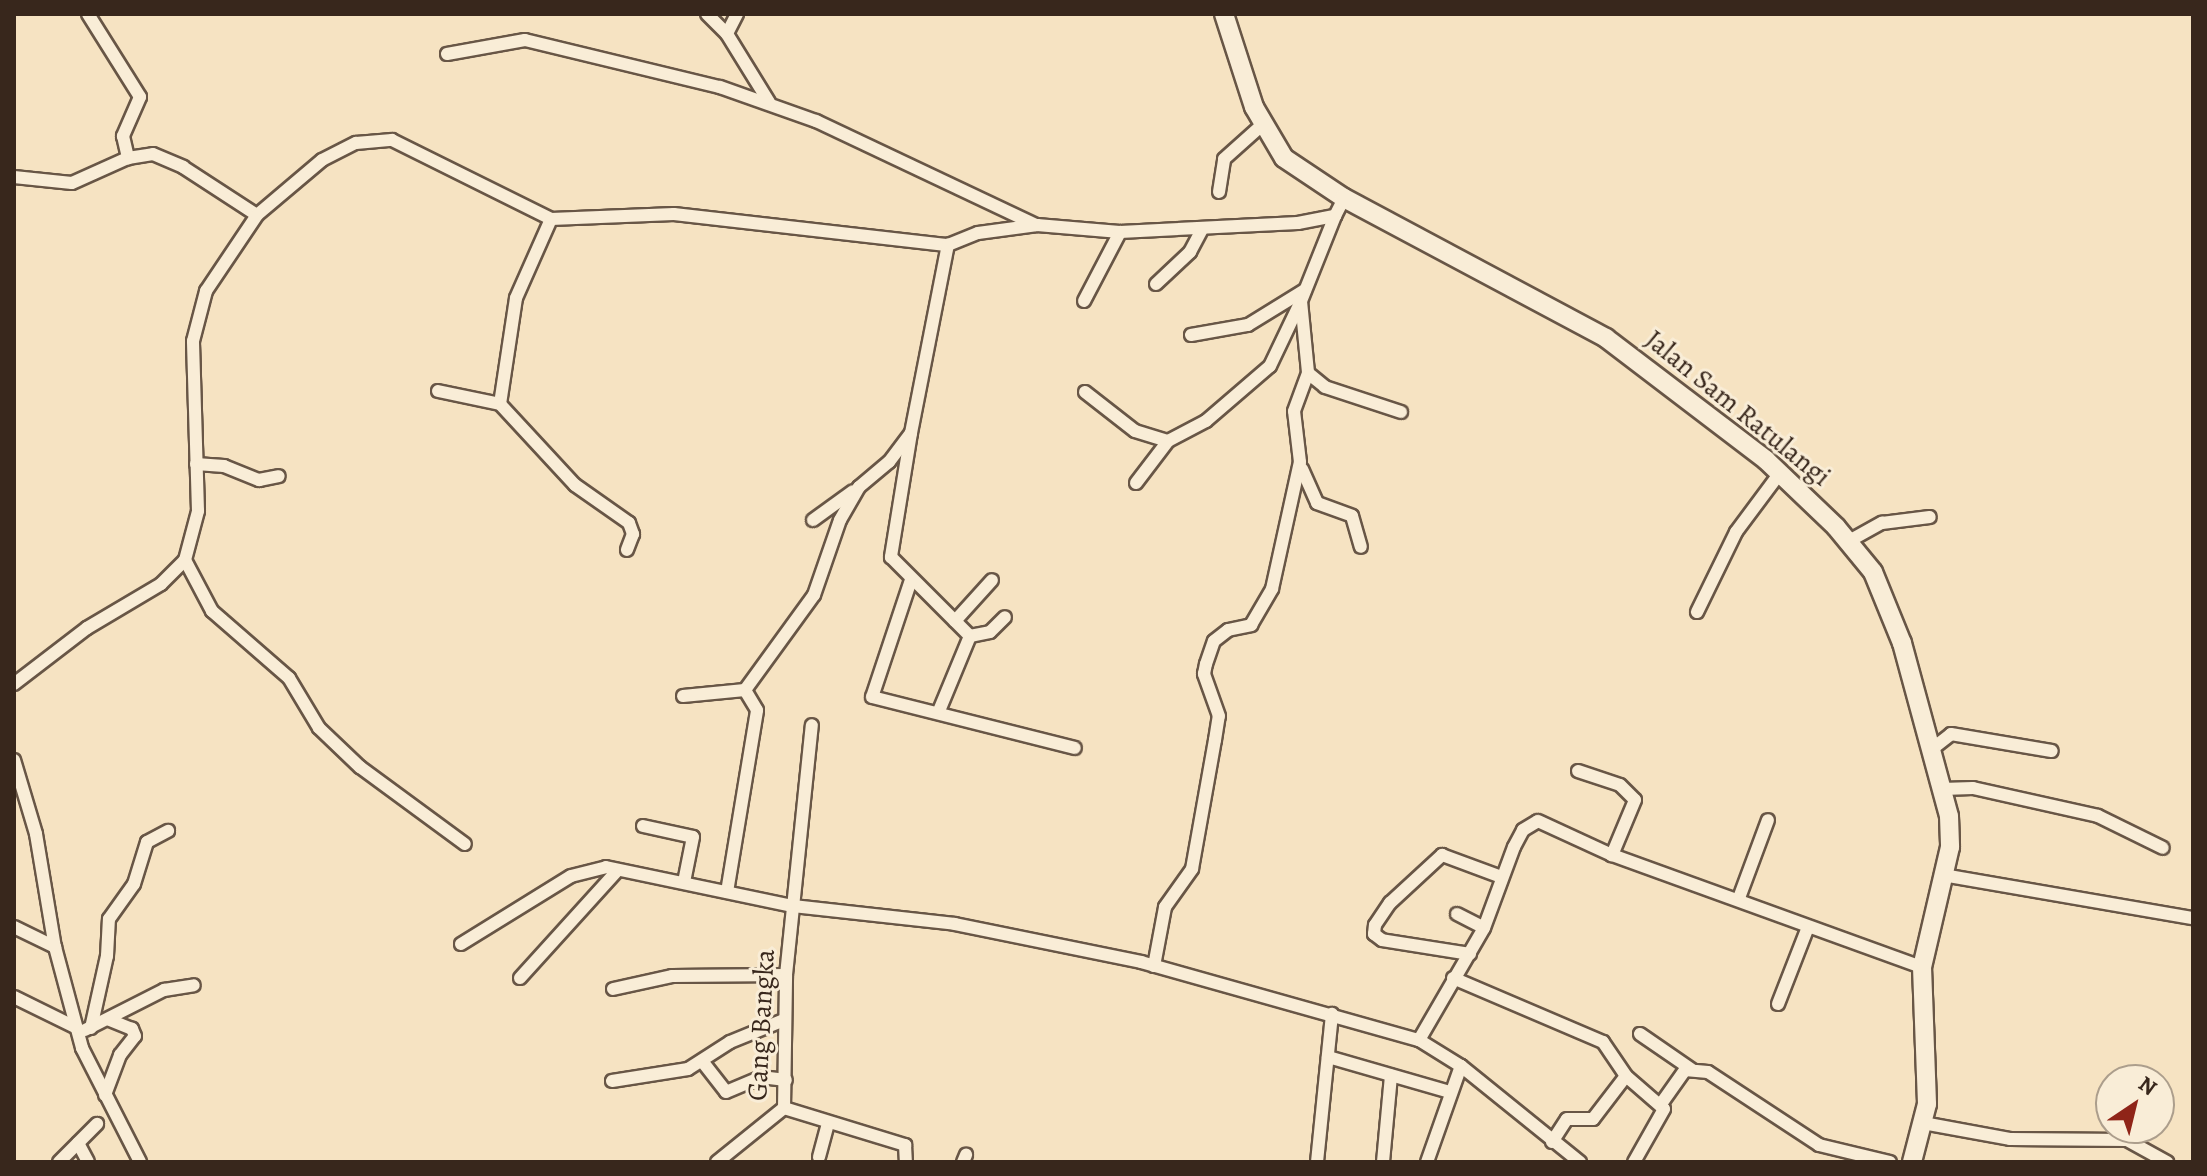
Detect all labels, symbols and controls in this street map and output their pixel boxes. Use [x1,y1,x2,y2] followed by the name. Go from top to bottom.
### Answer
[1638,323,1838,493] street label: Jalan Sam Ratulangi
[740,948,782,1102] street label: Gang Bangka
[2095,1064,2175,1144] north arrow
[2132,1069,2163,1103] text: N

